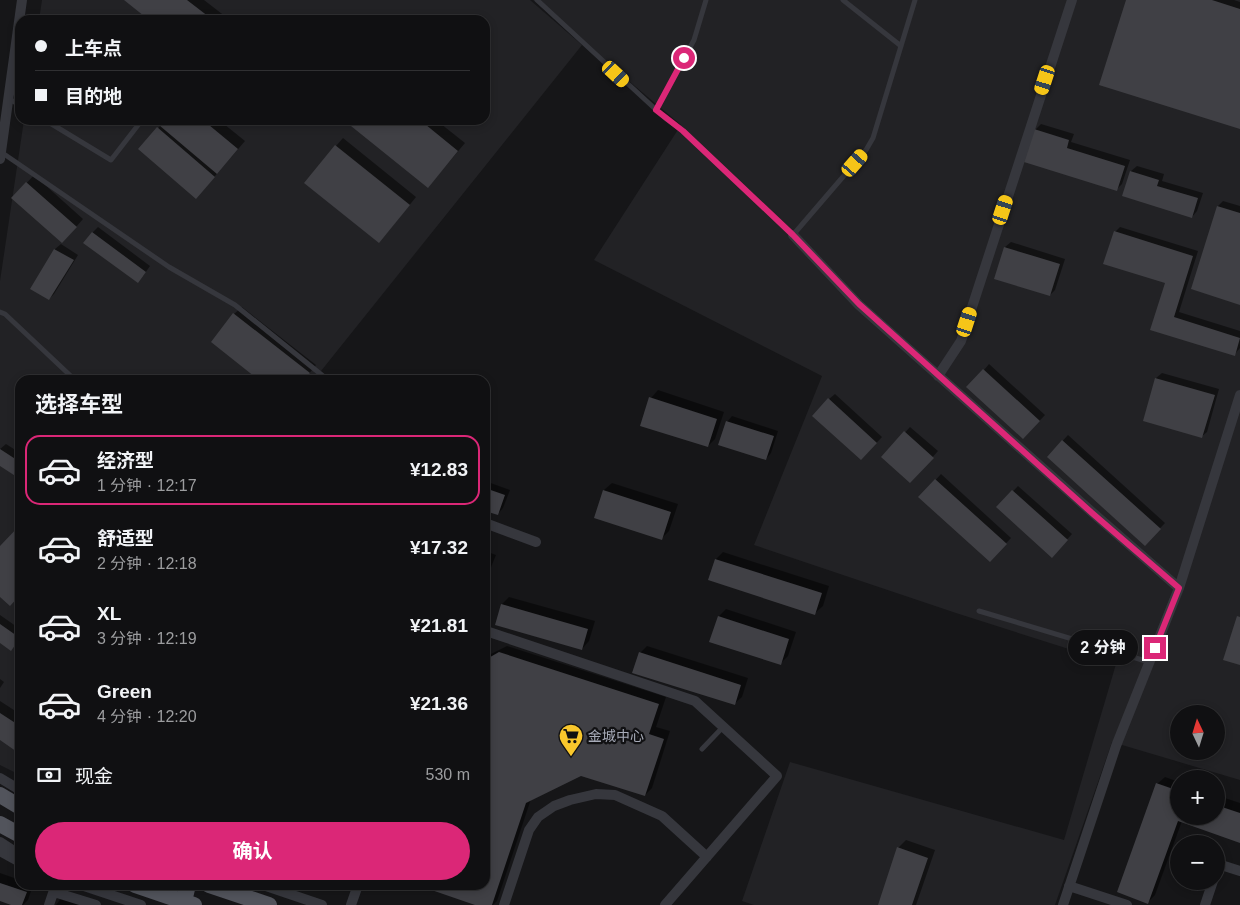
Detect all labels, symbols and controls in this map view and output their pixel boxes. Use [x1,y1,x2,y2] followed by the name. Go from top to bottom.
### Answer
[65,38,122,59] text: 上车点
[673,47,695,69] route start
[599,58,632,90] car
[1033,63,1056,97] car
[65,86,122,107] text: 目的地
[839,147,870,179] car
[991,193,1014,227] car
[955,305,978,339] car
[35,392,123,417] text: 选择车型
[37,448,82,493] icon: car
[97,450,154,471] text: 经济型
[410,459,468,480] text: ¥12.83
[97,477,197,494] text: 1 分钟 · 12:17
[37,526,82,571] icon: car
[97,528,154,549] text: 舒适型
[410,537,468,558] text: ¥17.32
[97,555,197,572] text: 2 分钟 · 12:18
[97,603,121,624] text: XL
[37,604,82,649] icon: car
[410,615,468,636] text: ¥21.81
[97,630,197,647] text: 3 分钟 · 12:19
[1068,630,1138,666] callout: 2 分钟
[1144,637,1166,659] route end
[1080,639,1126,656] text: 2 分钟
[97,681,152,702] text: Green
[37,682,82,727] icon: car
[410,693,468,714] text: ¥21.36
[1170,705,1225,760] north arrow
[1170,705,1225,890] map controls
[97,708,197,725] text: 4 分钟 · 12:20
[558,723,584,757] supermarket icon: 金城中心
[588,728,644,744] place label: 金城中心
[35,761,63,789] icon: cash
[75,766,113,787] text: 现金
[426,766,470,783] text: 530 m
[1170,770,1225,825] button: +
[35,822,470,880] button: 确认
[1170,835,1225,890] button: −

